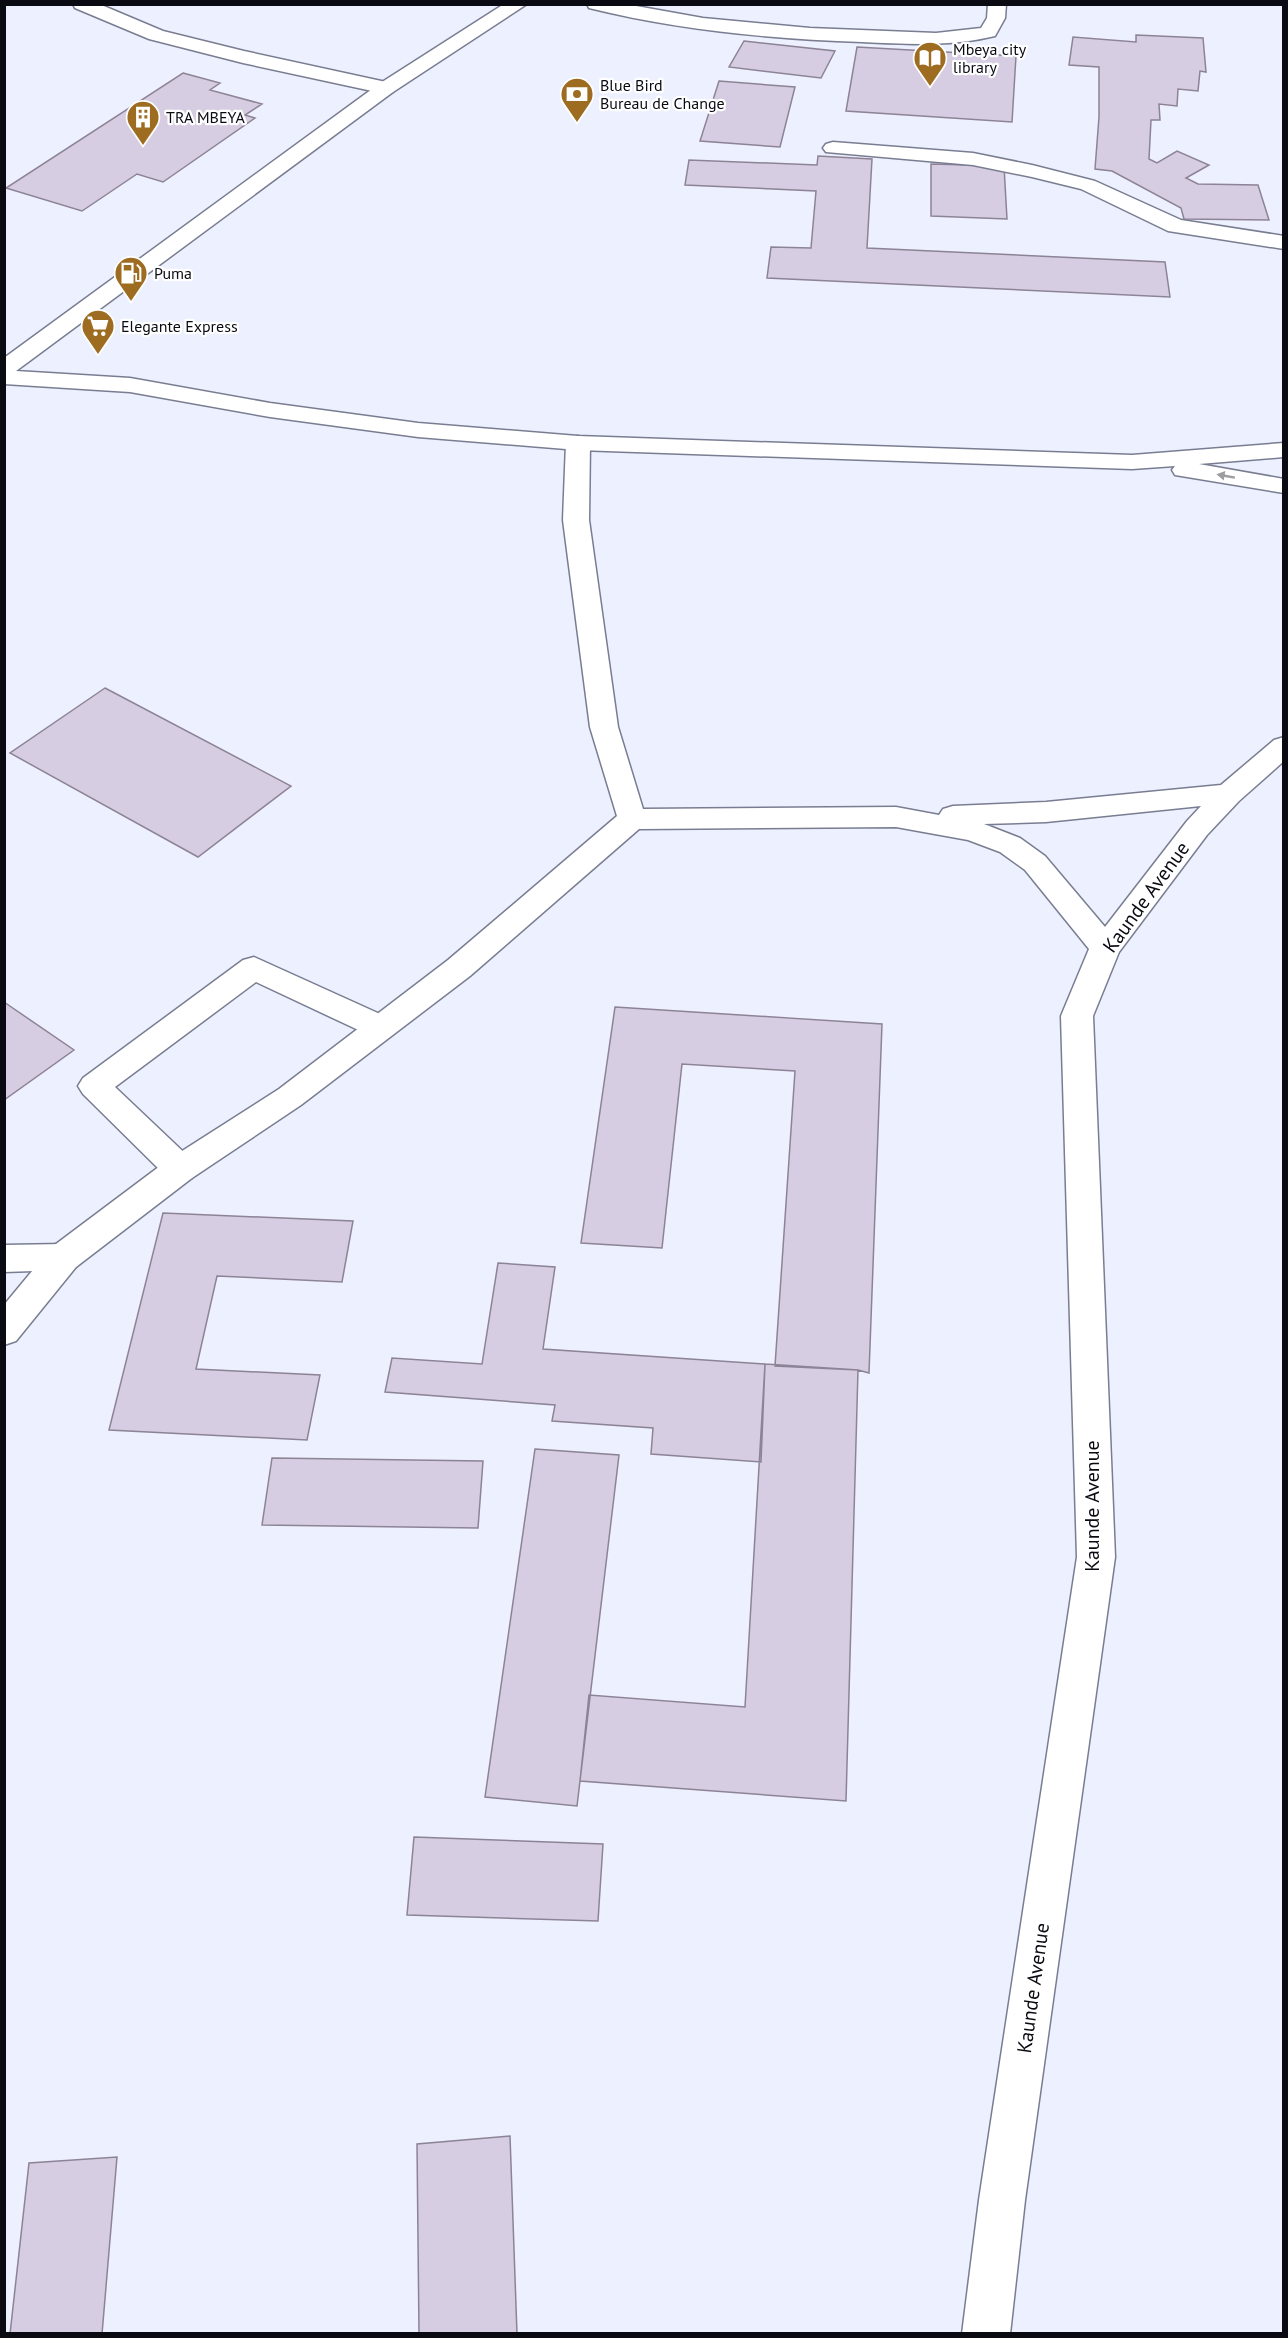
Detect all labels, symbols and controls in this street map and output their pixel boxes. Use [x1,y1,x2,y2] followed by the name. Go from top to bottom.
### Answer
[953,39,1027,77] place label: Mbeya city library
[912,40,948,87] library icon: Mbeya city library
[600,75,725,113] place label: Blue Bird Bureau de Change
[559,76,595,123] bank icon: Blue Bird Bureau de Change
[125,99,161,146] building icon: TRA MBEYA
[166,107,245,127] place label: TRA MBEYA
[113,255,149,302] fuel station icon: Puma
[154,263,192,283] place label: Puma
[80,308,116,355] supermarket icon: Elegante Express
[121,316,238,336] place label: Elegante Express
[1216,471,1235,480] one-way arrow
[1097,836,1195,958] street label: Kaunde Avenue
[1079,1440,1105,1572] street label: Kaunde Avenue
[1011,1921,1055,2055] street label: Kaunde Avenue

